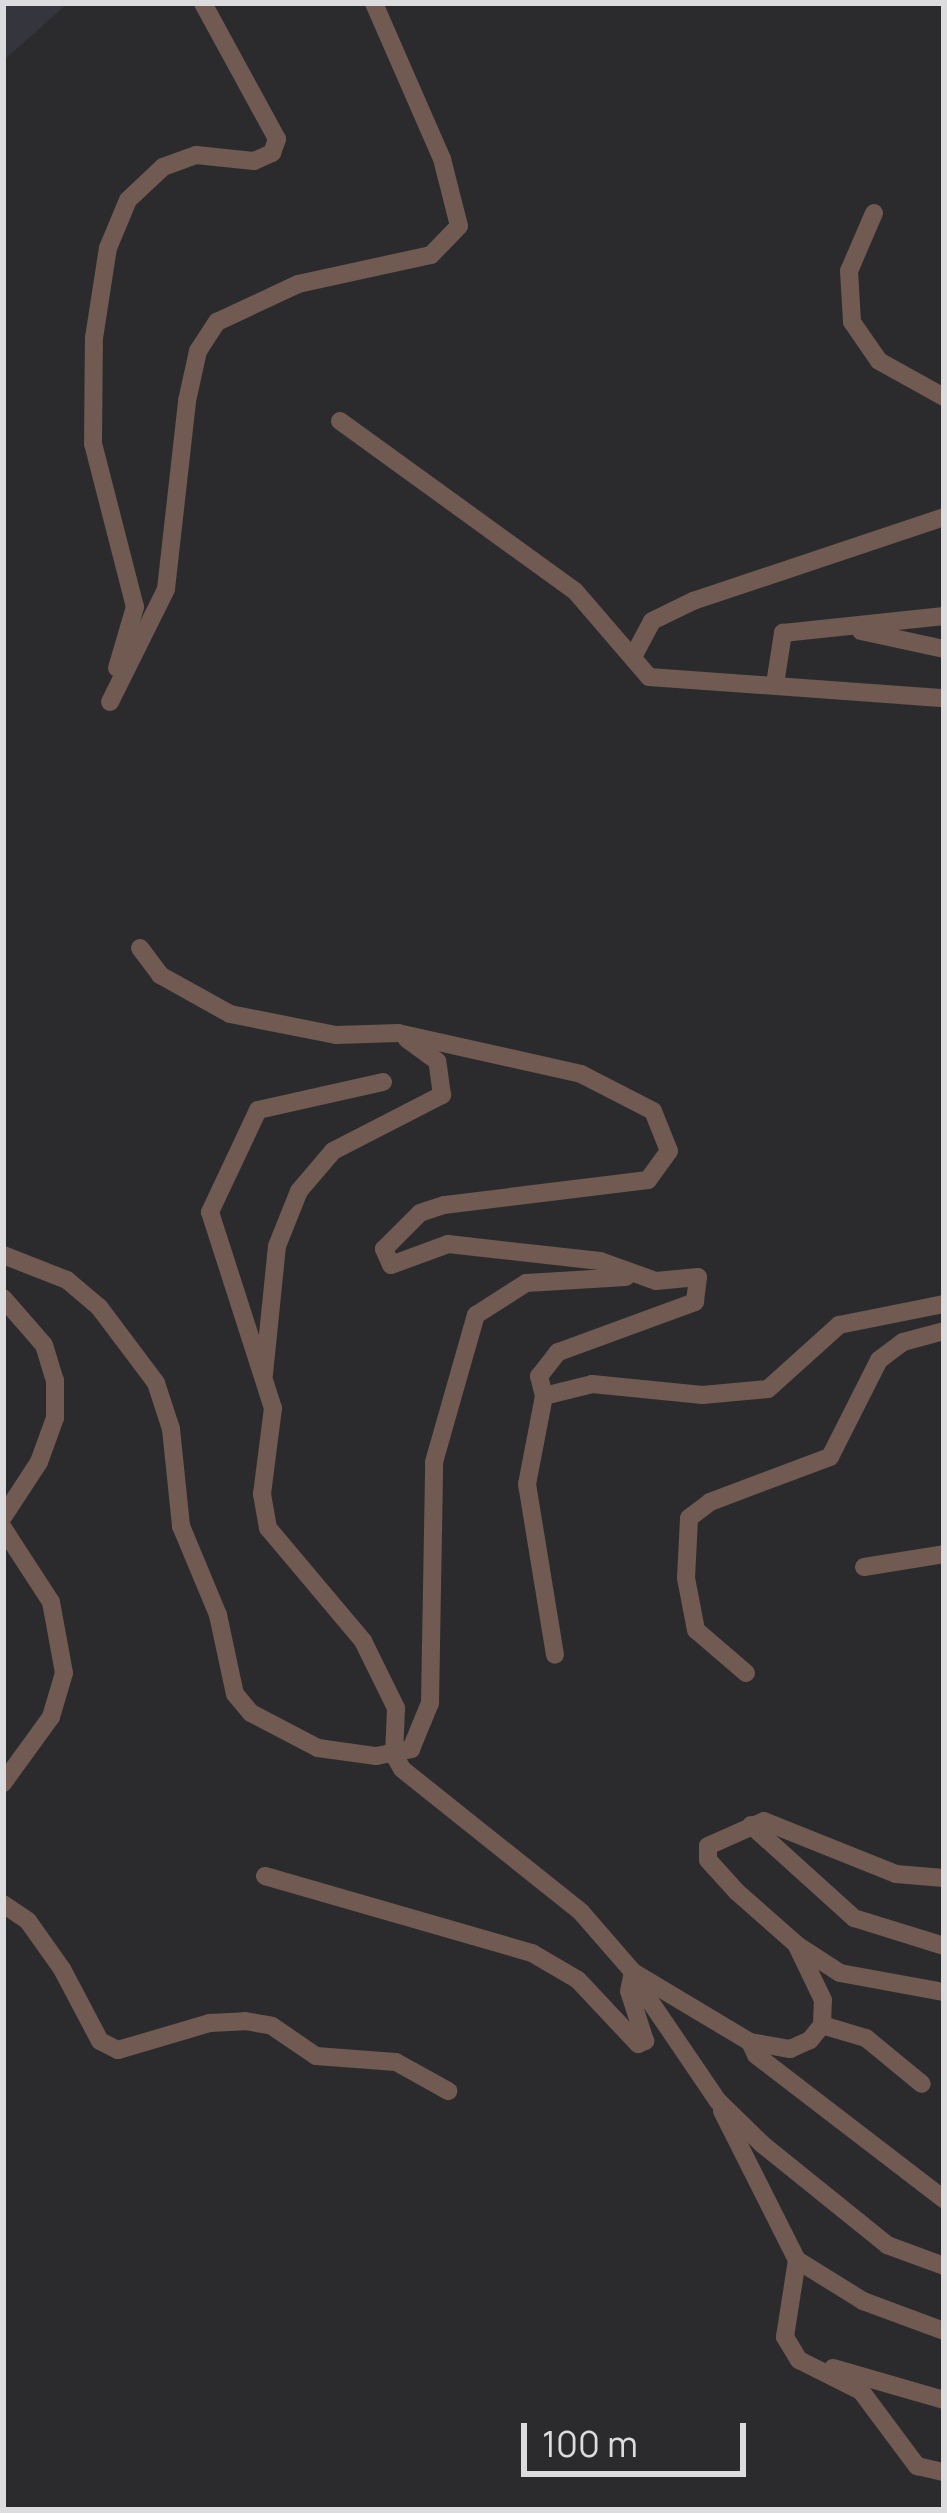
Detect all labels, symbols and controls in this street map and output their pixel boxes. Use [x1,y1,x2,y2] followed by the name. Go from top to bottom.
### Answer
[527,2399,752,2473] scale bar
[542,2419,638,2468] text: 100 m

